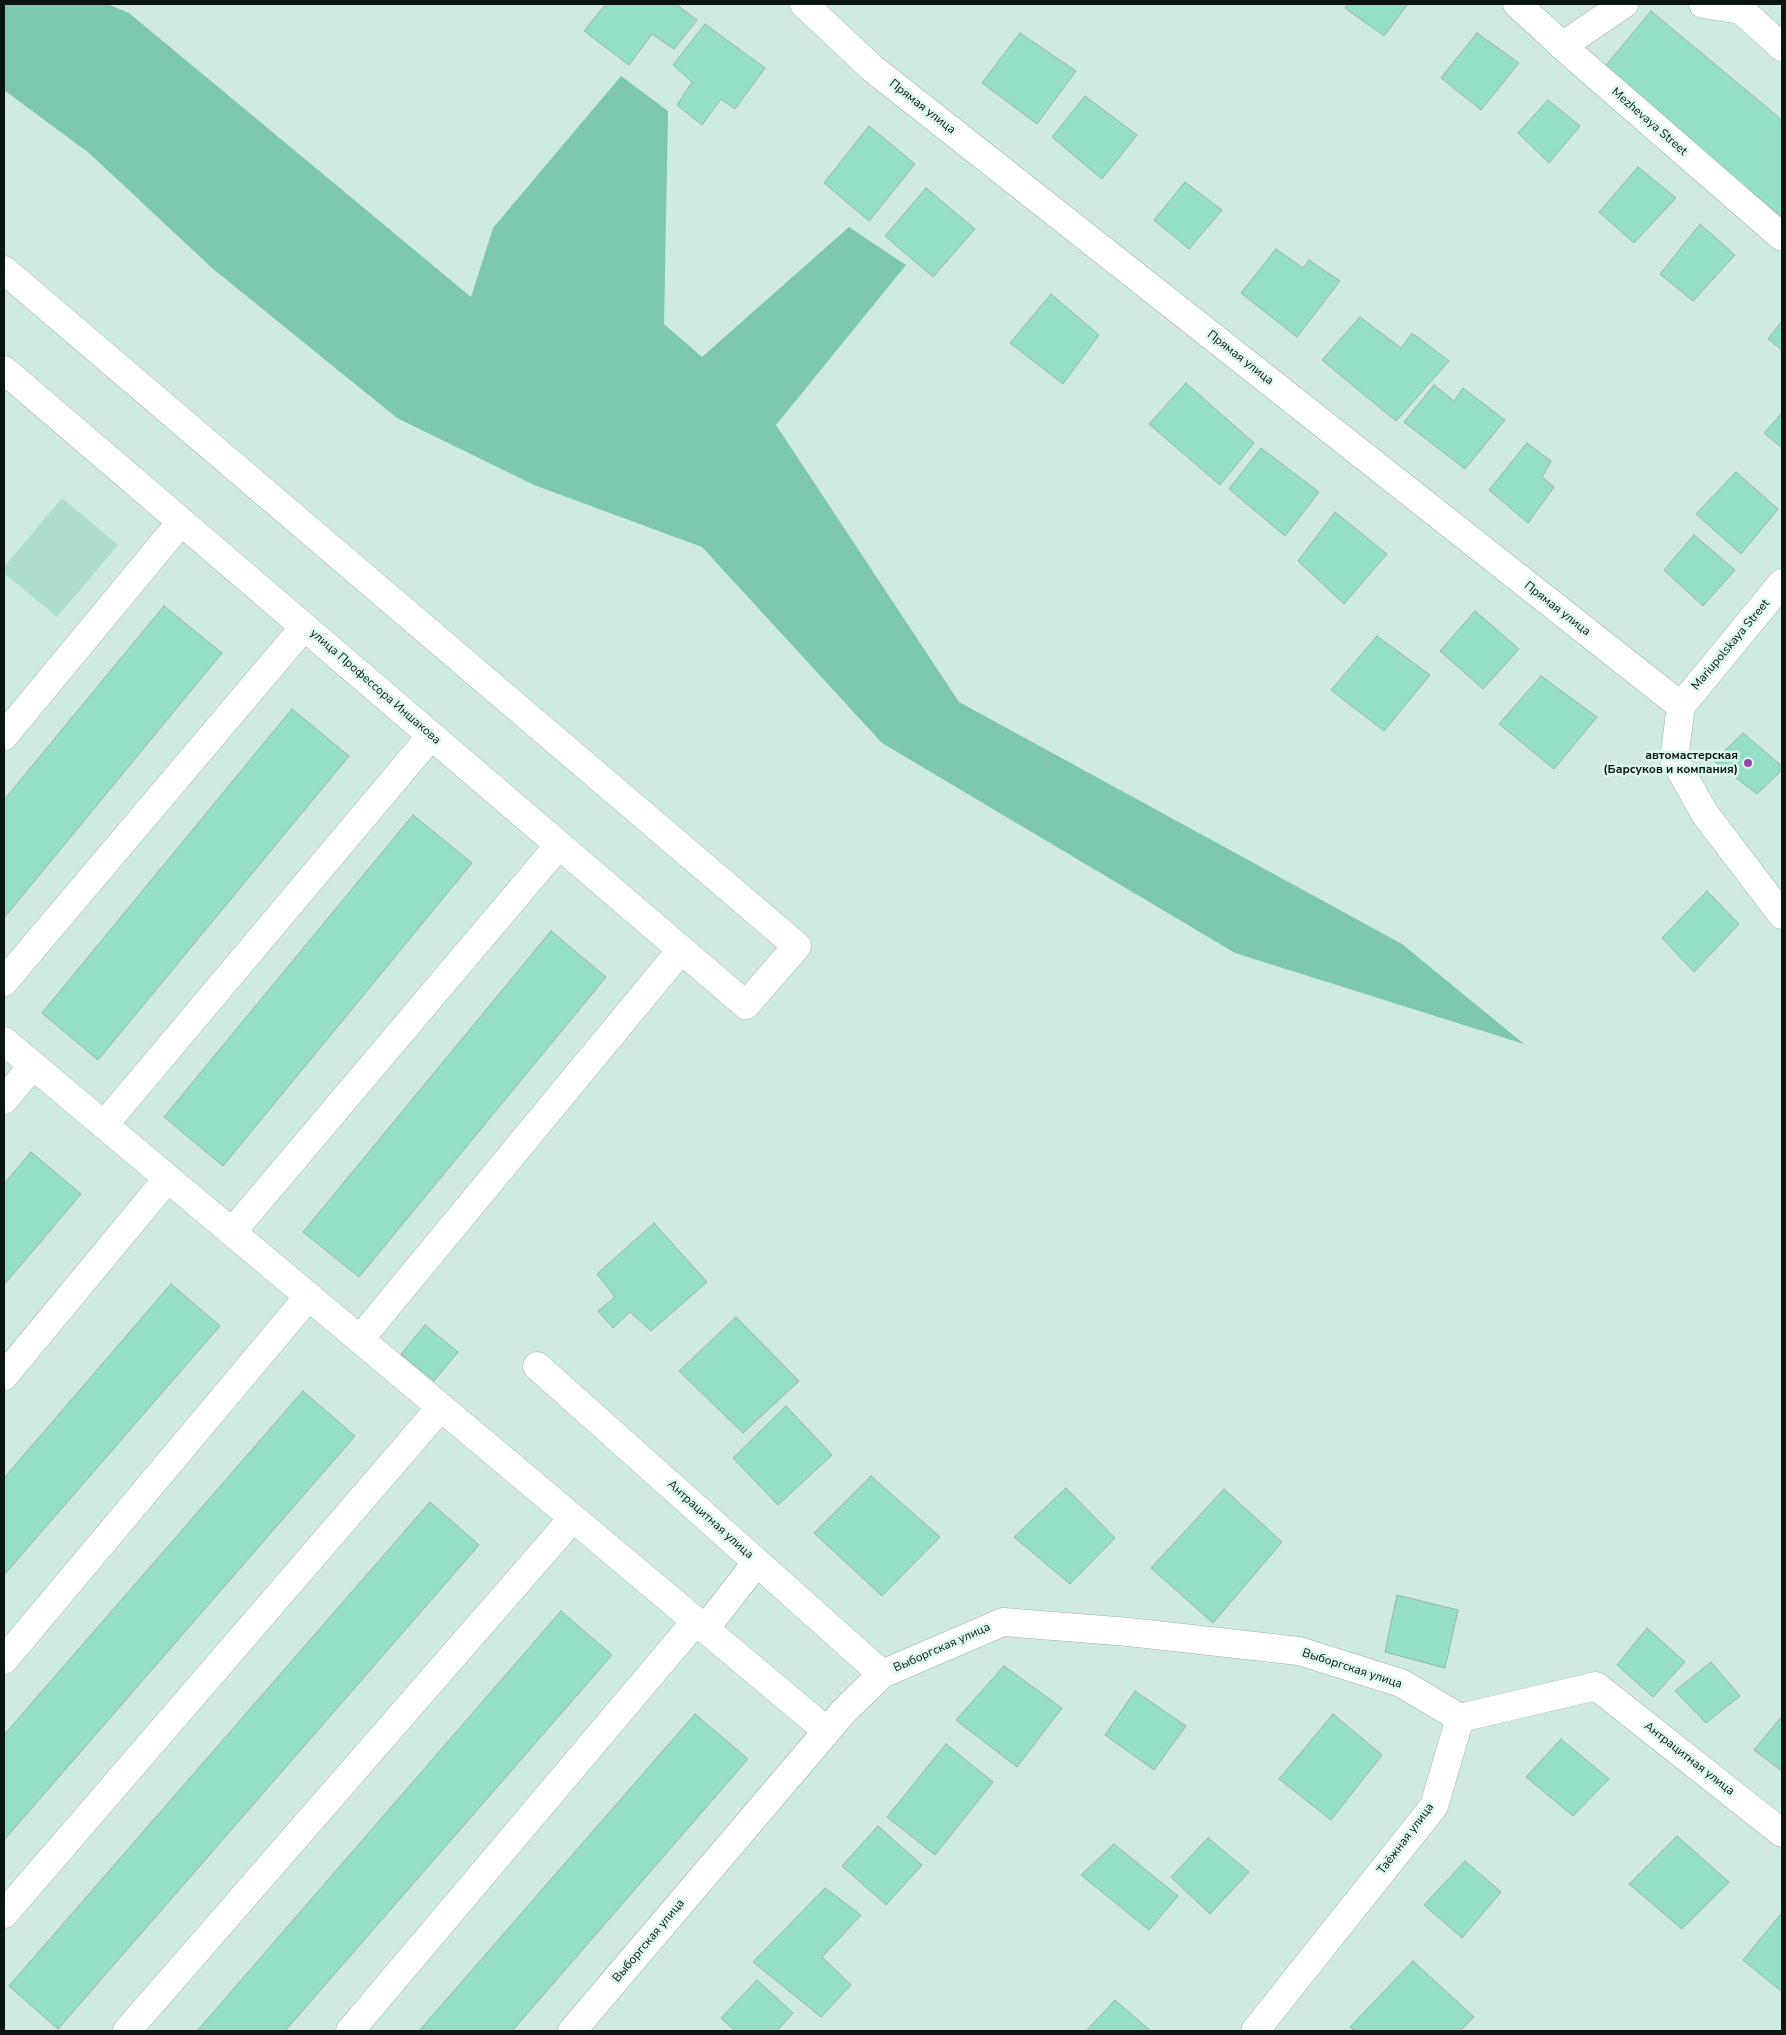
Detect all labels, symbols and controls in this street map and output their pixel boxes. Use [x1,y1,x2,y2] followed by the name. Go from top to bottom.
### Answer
[886,77,958,137] street label: Прямая улица
[1608,85,1690,159] street label: Mezhevaya Street
[1204,328,1276,388] street label: Прямая улица
[1521,579,1593,639] street label: Прямая улица
[1689,597,1773,693] street label: Mariupolskaya Street
[307,626,443,748] street label: улица Профессора Иншакова
[1603,749,1738,777] place label: автомастерская (Барсуков и компания)
[1742,757,1754,769] marker: автомастерская (Барсуков и компания)
[664,1478,756,1562] street label: Антрацитная улица
[891,1620,993,1676] street label: Выборгская улица
[1300,1646,1404,1692] street label: Выборгская улица
[1641,1719,1737,1799] street label: Антрацитная улица
[1375,1801,1437,1877] street label: Таёжная улица
[610,1896,688,1986] street label: Выборгская улица

